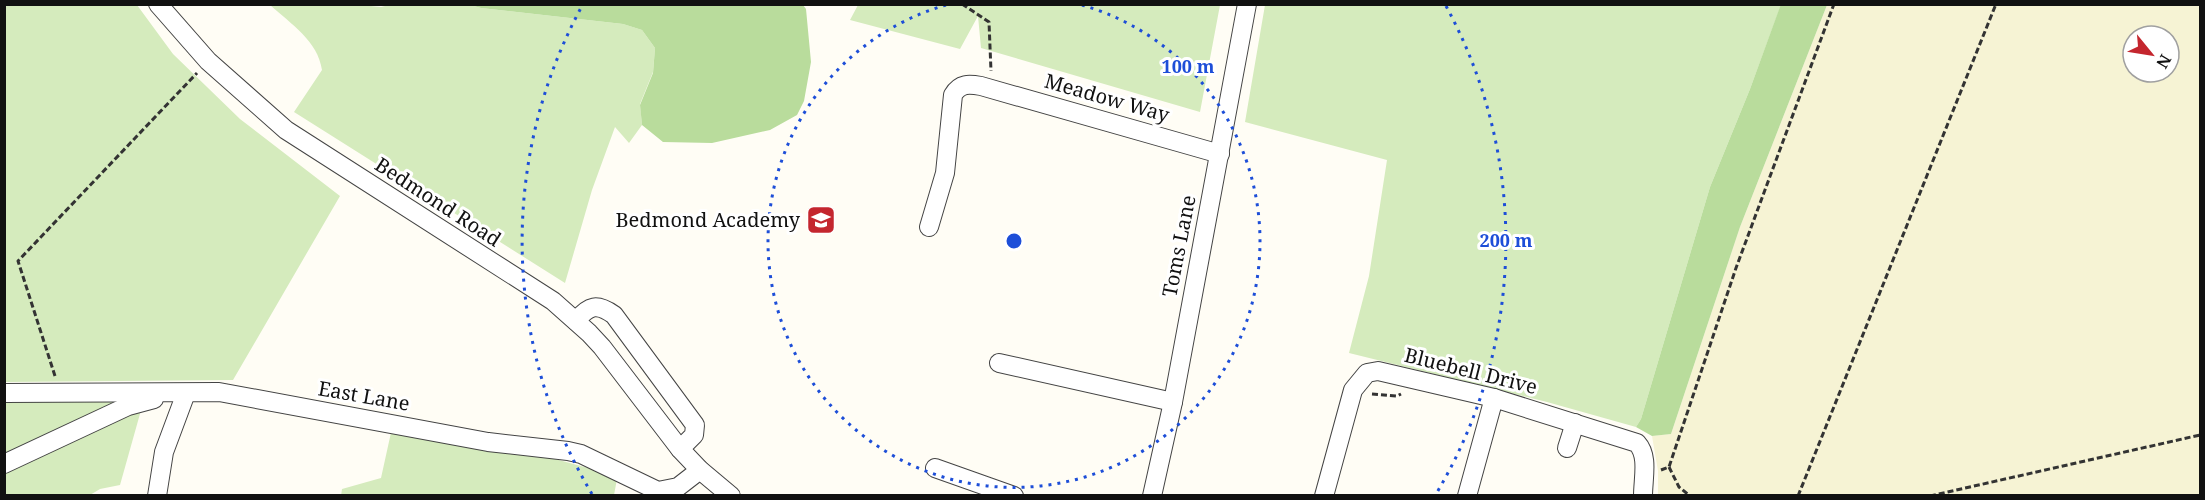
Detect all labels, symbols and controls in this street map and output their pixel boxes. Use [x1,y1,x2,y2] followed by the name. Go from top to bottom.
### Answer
[2121,24,2181,84] north arrow
[2151,51,2177,73] text: N
[1162,54,1215,78] text: 100 m
[1042,67,1173,128] street label: Meadow Way
[370,151,506,252] street label: Bedmond Road
[1155,193,1202,299] street label: Toms Lane
[805,204,837,236] school or university icon: Bedmond Academy
[616,206,801,233] place label: Bedmond Academy
[1480,228,1533,252] text: 200 m
[1004,231,1024,251] centre of rings
[1402,341,1540,400] street label: Bluebell Drive
[316,374,412,417] street label: East Lane

